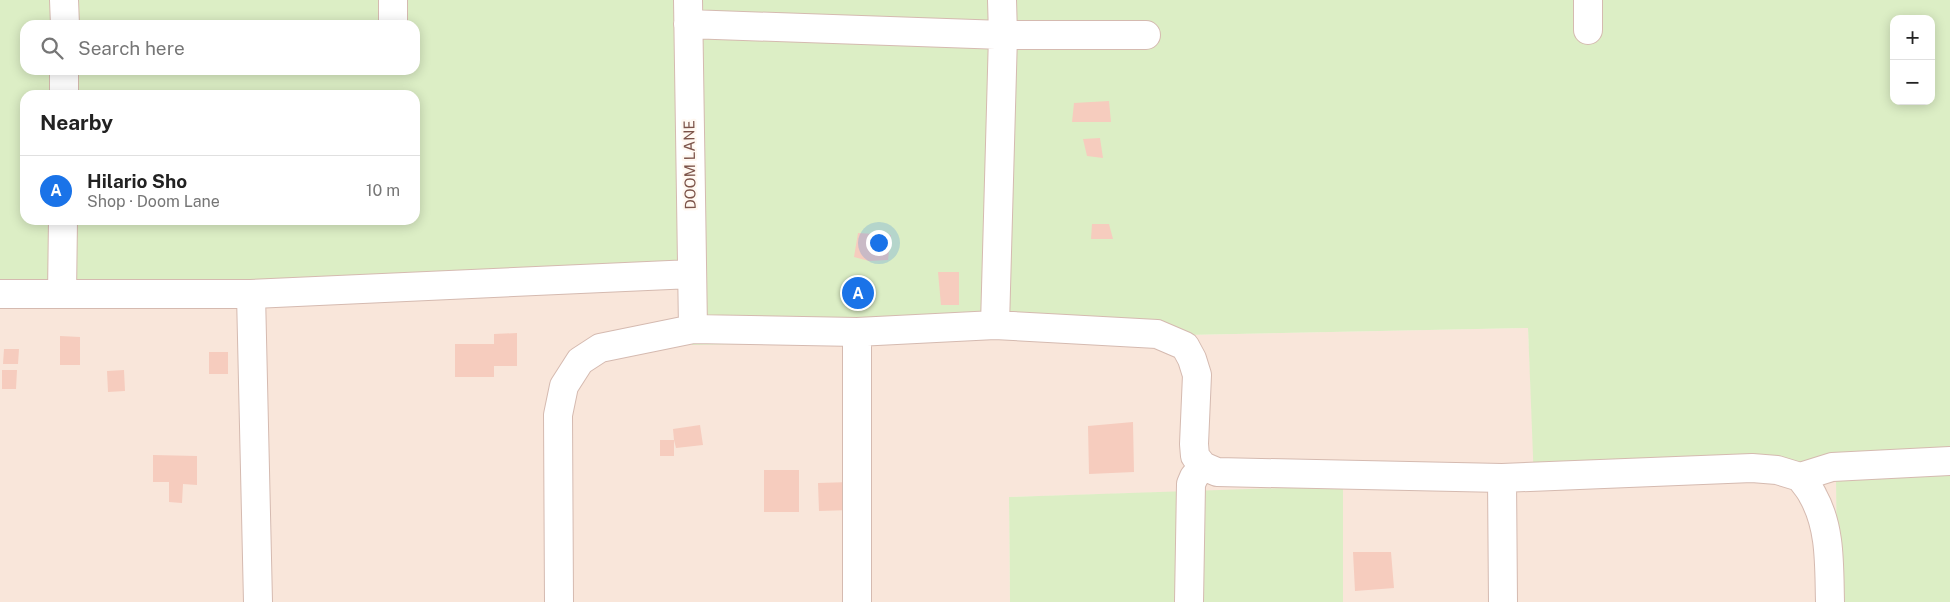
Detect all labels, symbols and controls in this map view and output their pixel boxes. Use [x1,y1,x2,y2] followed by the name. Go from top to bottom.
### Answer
[1890,15,1935,105] map controls
[1890,15,1935,60] button: +
[20,20,420,75] search box
[38,34,66,62] icon: search
[78,37,185,59] text: Search here
[1890,60,1935,105] button: −
[40,110,113,135] text: Nearby
[680,120,699,210] street label: DOOM LANE
[87,170,187,192] text: Hilario Sho
[50,181,62,200] text: A
[366,181,400,200] text: 10 m
[87,192,220,211] text: Shop · Doom Lane
[866,230,892,256] your location
[842,274,874,312] pin: A

